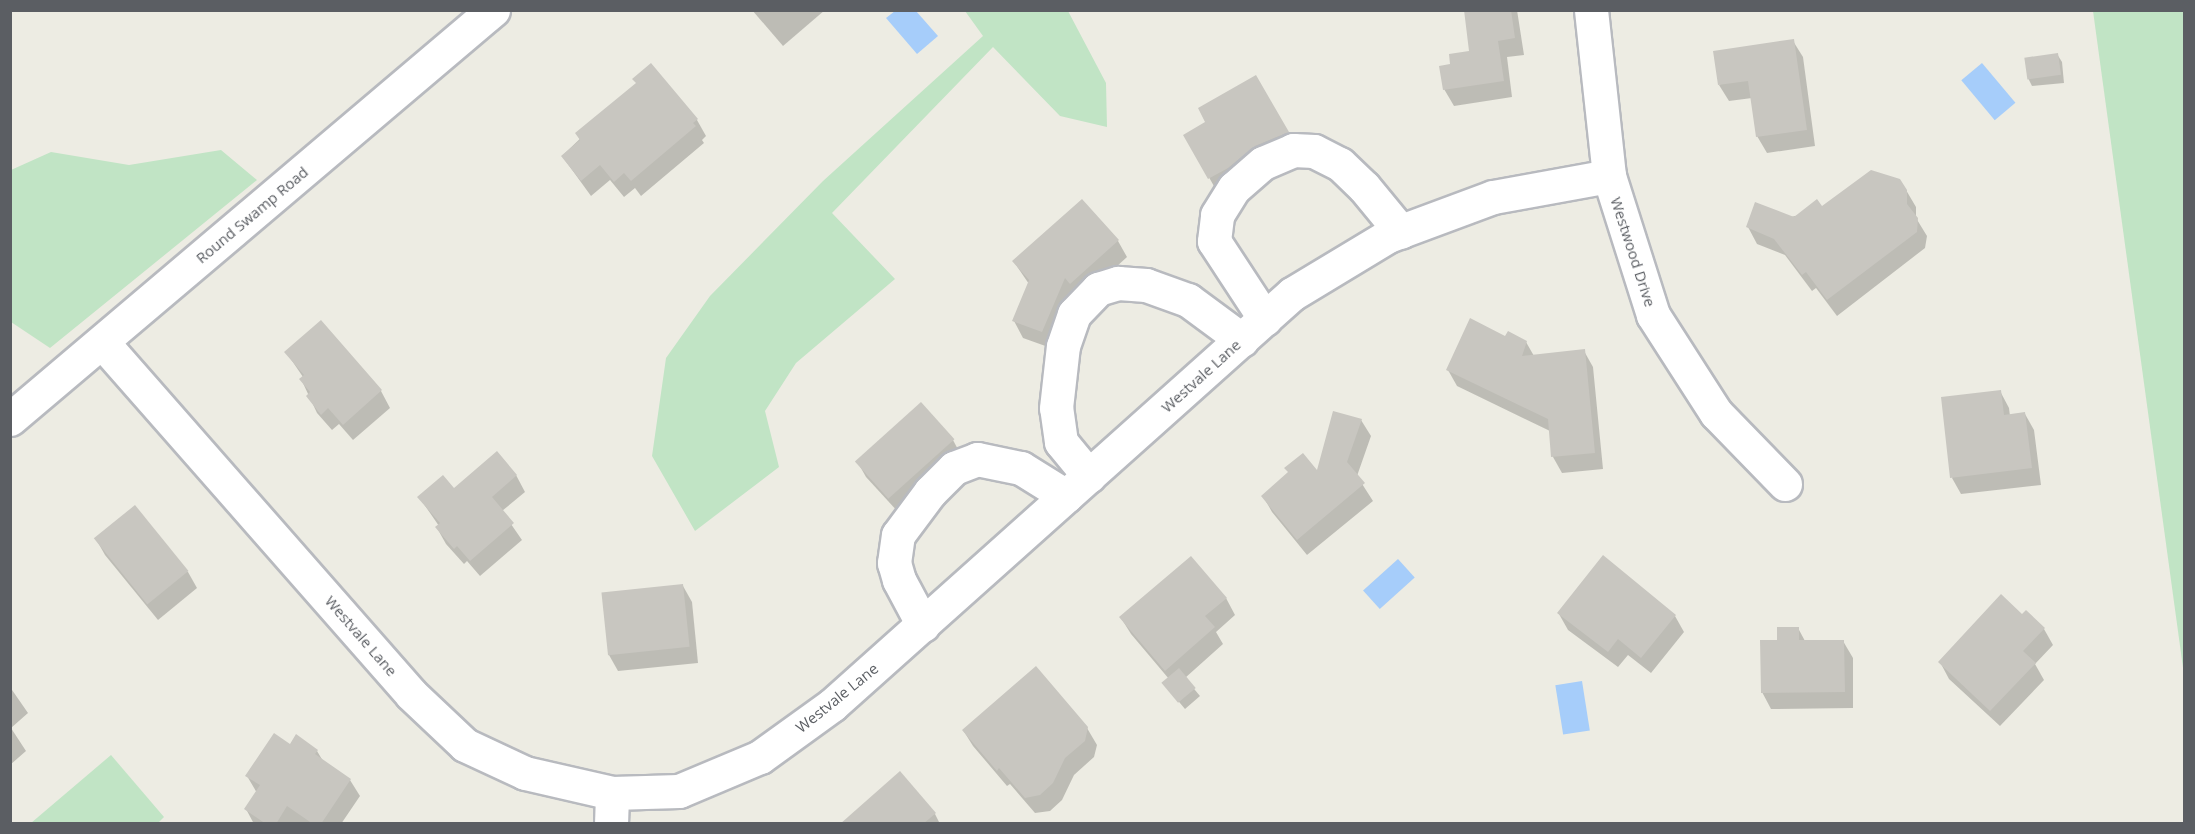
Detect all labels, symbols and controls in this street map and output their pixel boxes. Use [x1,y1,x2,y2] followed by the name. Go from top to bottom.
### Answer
[192,163,312,267] street label: Round Swamp Road
[1607,195,1659,309] street label: Westwood Drive
[1158,336,1244,416] street label: Westvale Lane
[321,592,401,680] street label: Westvale Lane
[792,659,882,737] street label: Westvale Lane

